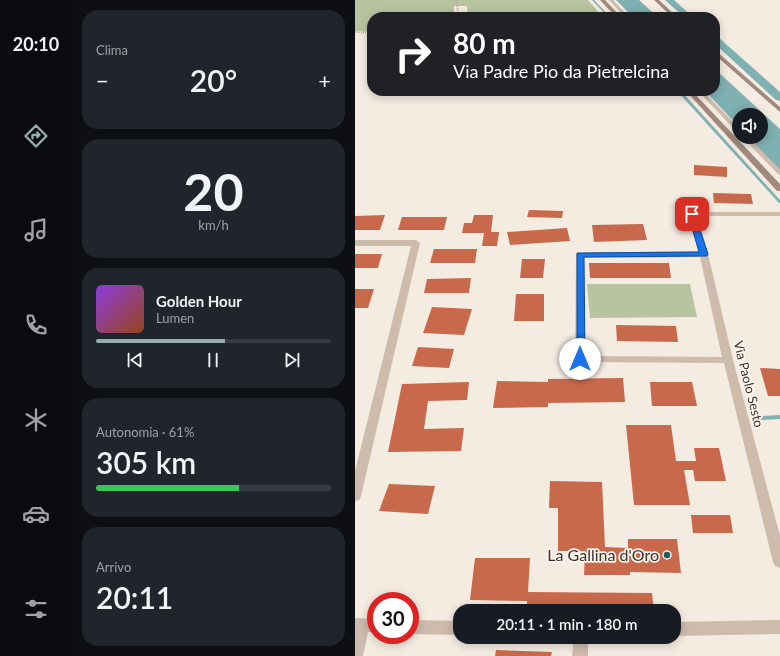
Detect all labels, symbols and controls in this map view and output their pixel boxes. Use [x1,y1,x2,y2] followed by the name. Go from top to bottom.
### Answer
[453,26,516,60] text: 80 m
[387,28,439,80] icon: right
[13,33,59,55] text: 20:10
[96,42,128,58] text: Clima
[453,60,669,82] text: Via Padre Pio da Pietrelcina
[190,62,237,98] text: 20°
[96,67,109,94] text: −
[318,67,331,94] text: +
[732,108,768,144] map controls
[732,108,768,144] button: sound
[22,122,50,150] icon: directions
[183,160,244,222] text: 20
[675,197,709,231] pin
[681,203,703,225] icon: arrive
[22,216,50,244] icon: music
[198,217,229,233] text: km/h
[156,292,242,310] text: Golden Hour
[156,310,194,326] text: Lumen
[22,311,50,339] icon: phone
[559,338,601,380] position arrow
[731,339,767,429] street label: Via Paolo Sesto
[124,349,146,371] icon: previous
[202,349,224,371] icon: pause
[281,349,303,371] icon: next
[22,406,50,434] icon: climate
[96,424,194,440] text: Autonomia · 61%
[96,444,196,480] text: 305 km
[22,500,50,528] icon: car
[547,545,659,564] place label: La Gallina d'Oro
[662,550,672,560] marker: La Gallina d'Oro
[96,559,131,575] text: Arrivo
[96,579,173,615] text: 20:11
[367,592,419,644] speed limit sign: 30
[22,595,50,623] icon: filters
[497,615,637,633] text: 20:11 · 1 min · 180 m

